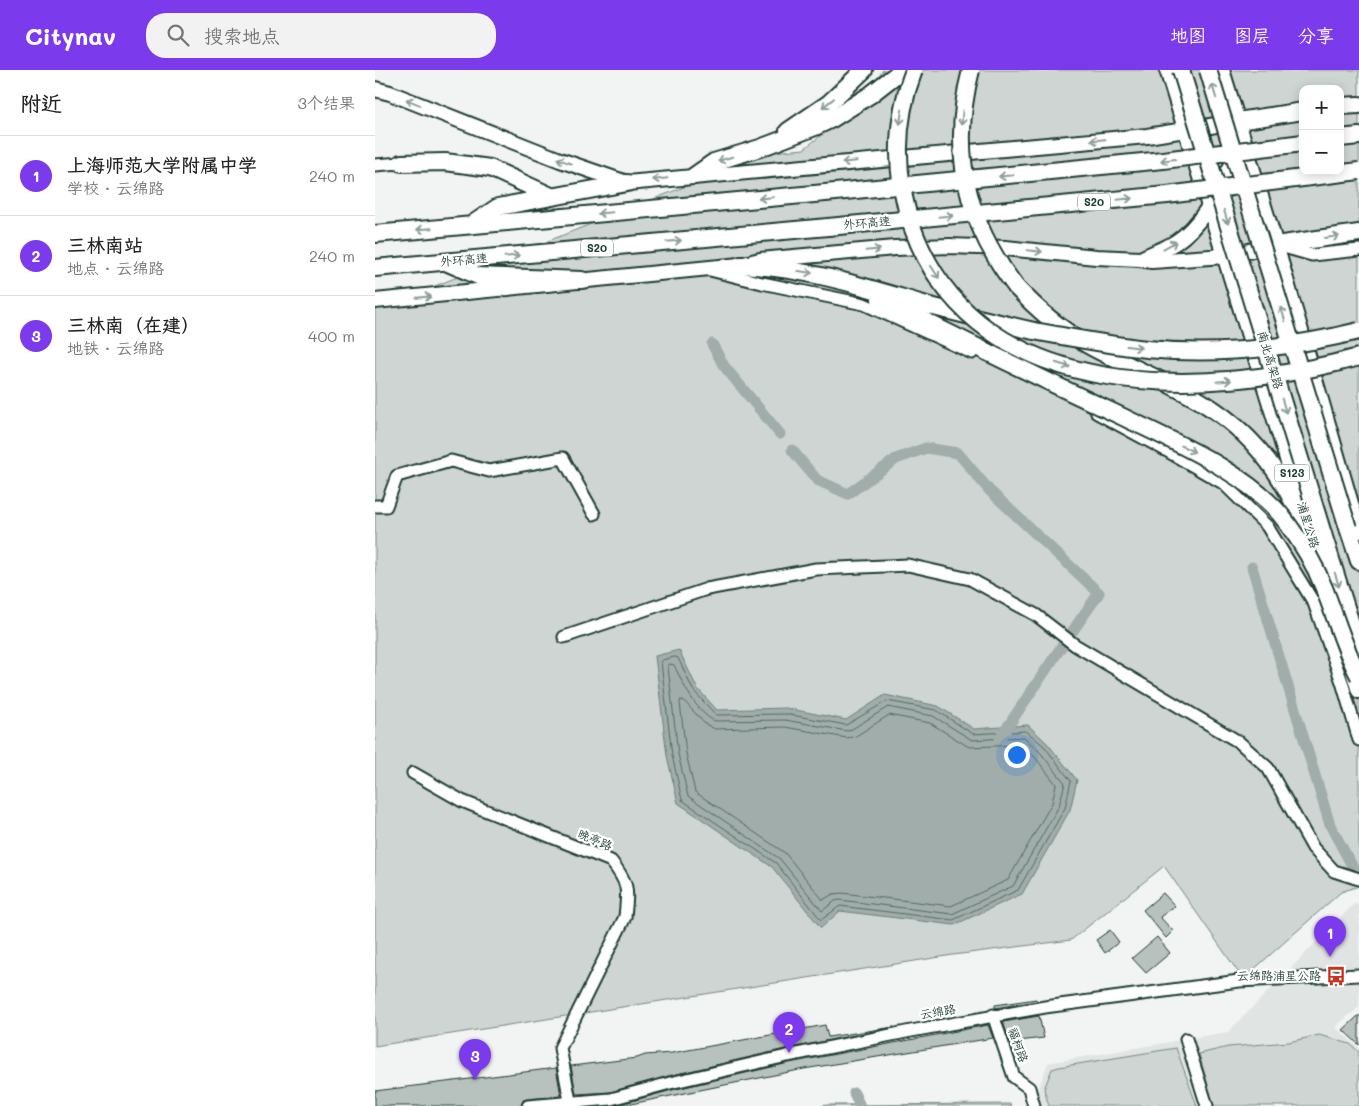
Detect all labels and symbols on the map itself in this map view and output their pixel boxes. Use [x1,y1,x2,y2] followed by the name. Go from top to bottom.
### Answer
[1209,84,1219,100] one-way arrow
[406,97,421,106] one-way arrow
[822,97,835,108] one-way arrow
[896,108,906,124] one-way arrow
[957,110,967,126] one-way arrow
[1091,135,1107,145] one-way arrow
[718,154,734,164] one-way arrow
[1160,155,1176,165] one-way arrow
[557,156,572,165] one-way arrow
[842,157,858,167] one-way arrow
[998,171,1014,181] one-way arrow
[653,174,669,184] one-way arrow
[759,193,775,203] one-way arrow
[1078,194,1110,210] road number: S20
[1117,194,1133,204] one-way arrow
[597,208,613,217] one-way arrow
[1221,209,1231,225] one-way arrow
[938,211,954,221] one-way arrow
[842,212,892,232] street label: 外环高速
[416,224,432,234] one-way arrow
[1324,232,1340,242] one-way arrow
[666,236,682,246] one-way arrow
[581,240,613,257] road number: S20
[1162,240,1177,250] one-way arrow
[864,245,880,255] one-way arrow
[1026,246,1042,256] one-way arrow
[439,249,489,269] street label: 外环高速
[504,251,520,261] one-way arrow
[930,265,940,279] one-way arrow
[797,267,813,277] one-way arrow
[416,292,432,301] one-way arrow
[1277,306,1287,322] one-way arrow
[1255,329,1287,391] street label: 南北高架路
[1126,342,1142,352] one-way arrow
[1055,361,1071,371] one-way arrow
[1216,377,1232,386] one-way arrow
[1279,397,1289,413] one-way arrow
[1181,444,1196,454] one-way arrow
[1275,464,1309,482] road number: S123
[1294,499,1324,550] street label: 浦星公路
[1333,572,1343,588] one-way arrow
[1004,742,1030,768] your location
[576,825,615,853] street label: 晚亭路
[1314,916,1346,957] pin: 1
[1325,965,1347,987] bus stop icon: 云绵路浦星公路
[1237,967,1321,983] place label: 云绵路浦星公路
[919,1000,957,1022] street label: 云绵路
[773,1012,805,1053] pin: 2
[1006,1025,1032,1064] street label: 福柯路
[459,1039,491,1080] pin: 3

